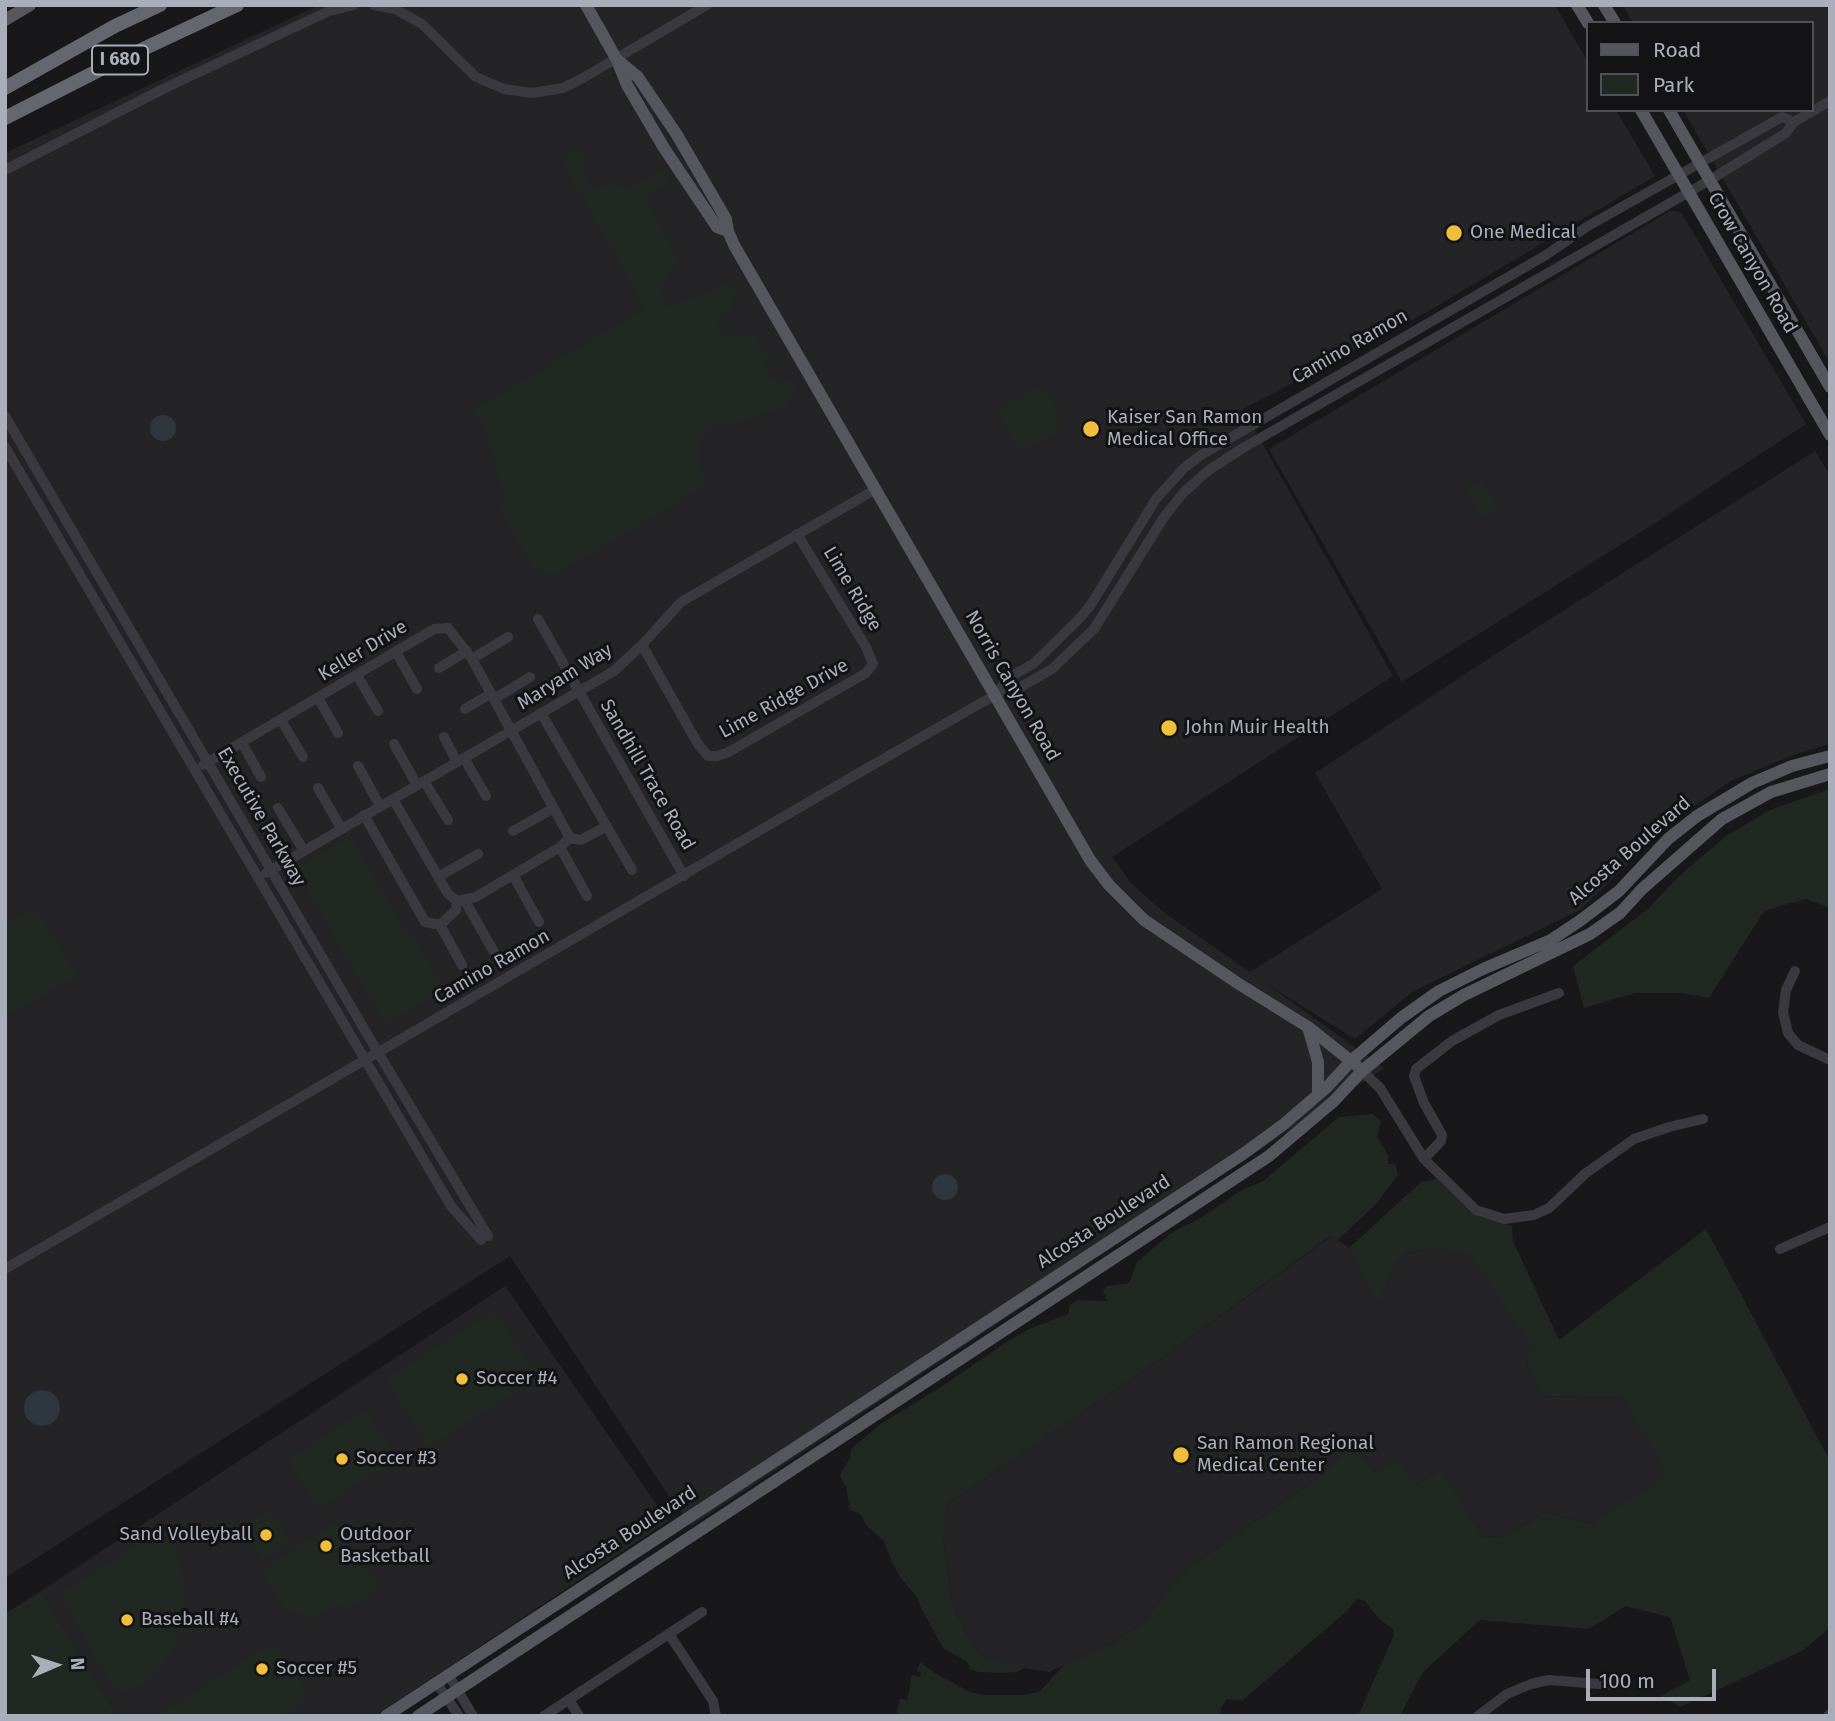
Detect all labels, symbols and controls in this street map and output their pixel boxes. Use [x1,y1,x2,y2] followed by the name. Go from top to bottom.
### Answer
[1587,21,1814,112] legend
[1653,37,1701,63] text: Road
[92,46,148,74] road number: I 680
[1653,72,1694,98] text: Park
[1702,188,1802,338] street label: Crow Canyon Road
[1470,222,1576,244] place label: One Medical
[1444,223,1464,243] marker: One Medical
[1288,305,1412,389] street label: Camino Ramon
[1107,407,1262,451] place label: Kaiser San Ramon Medical Office
[1081,419,1101,439] marker: Kaiser San Ramon Medical Office
[818,543,886,635] street label: Lime Ridge
[960,607,1064,765] street label: Norris Canyon Road
[314,616,412,686] street label: Keller Drive
[513,639,617,715] street label: Maryam Way
[715,654,853,744] street label: Lime Ridge Drive
[595,696,699,854] street label: Sandhill Trace Road
[1185,717,1330,739] place label: John Muir Health
[1159,718,1179,738] marker: John Muir Health
[212,743,310,891] street label: Executive Parkway
[1564,792,1696,910] street label: Alcosta Boulevard
[430,925,554,1009] street label: Camino Ramon
[1033,1170,1175,1274] street label: Alcosta Boulevard
[476,1368,558,1390] place label: Soccer #4
[454,1371,470,1387] marker: Soccer #4
[1197,1433,1374,1477] place label: San Ramon Regional Medical Center
[1171,1445,1191,1465] marker: San Ramon Regional Medical Center
[356,1448,437,1470] place label: Soccer #3
[334,1451,350,1467] marker: Soccer #3
[559,1481,701,1585] street label: Alcosta Boulevard
[120,1524,252,1546] place label: Sand Volleyball
[340,1524,430,1568] place label: Outdoor Basketball
[258,1527,274,1543] marker: Sand Volleyball
[318,1538,334,1554] marker: Outdoor Basketball
[141,1609,239,1631] place label: Baseball #4
[119,1612,135,1628] marker: Baseball #4
[21,1630,91,1700] north arrow
[1590,1654,1720,1698] scale bar
[66,1657,89,1671] text: N
[276,1658,357,1680] place label: Soccer #5
[254,1661,270,1677] marker: Soccer #5
[1599,1668,1655,1694] text: 100 m

